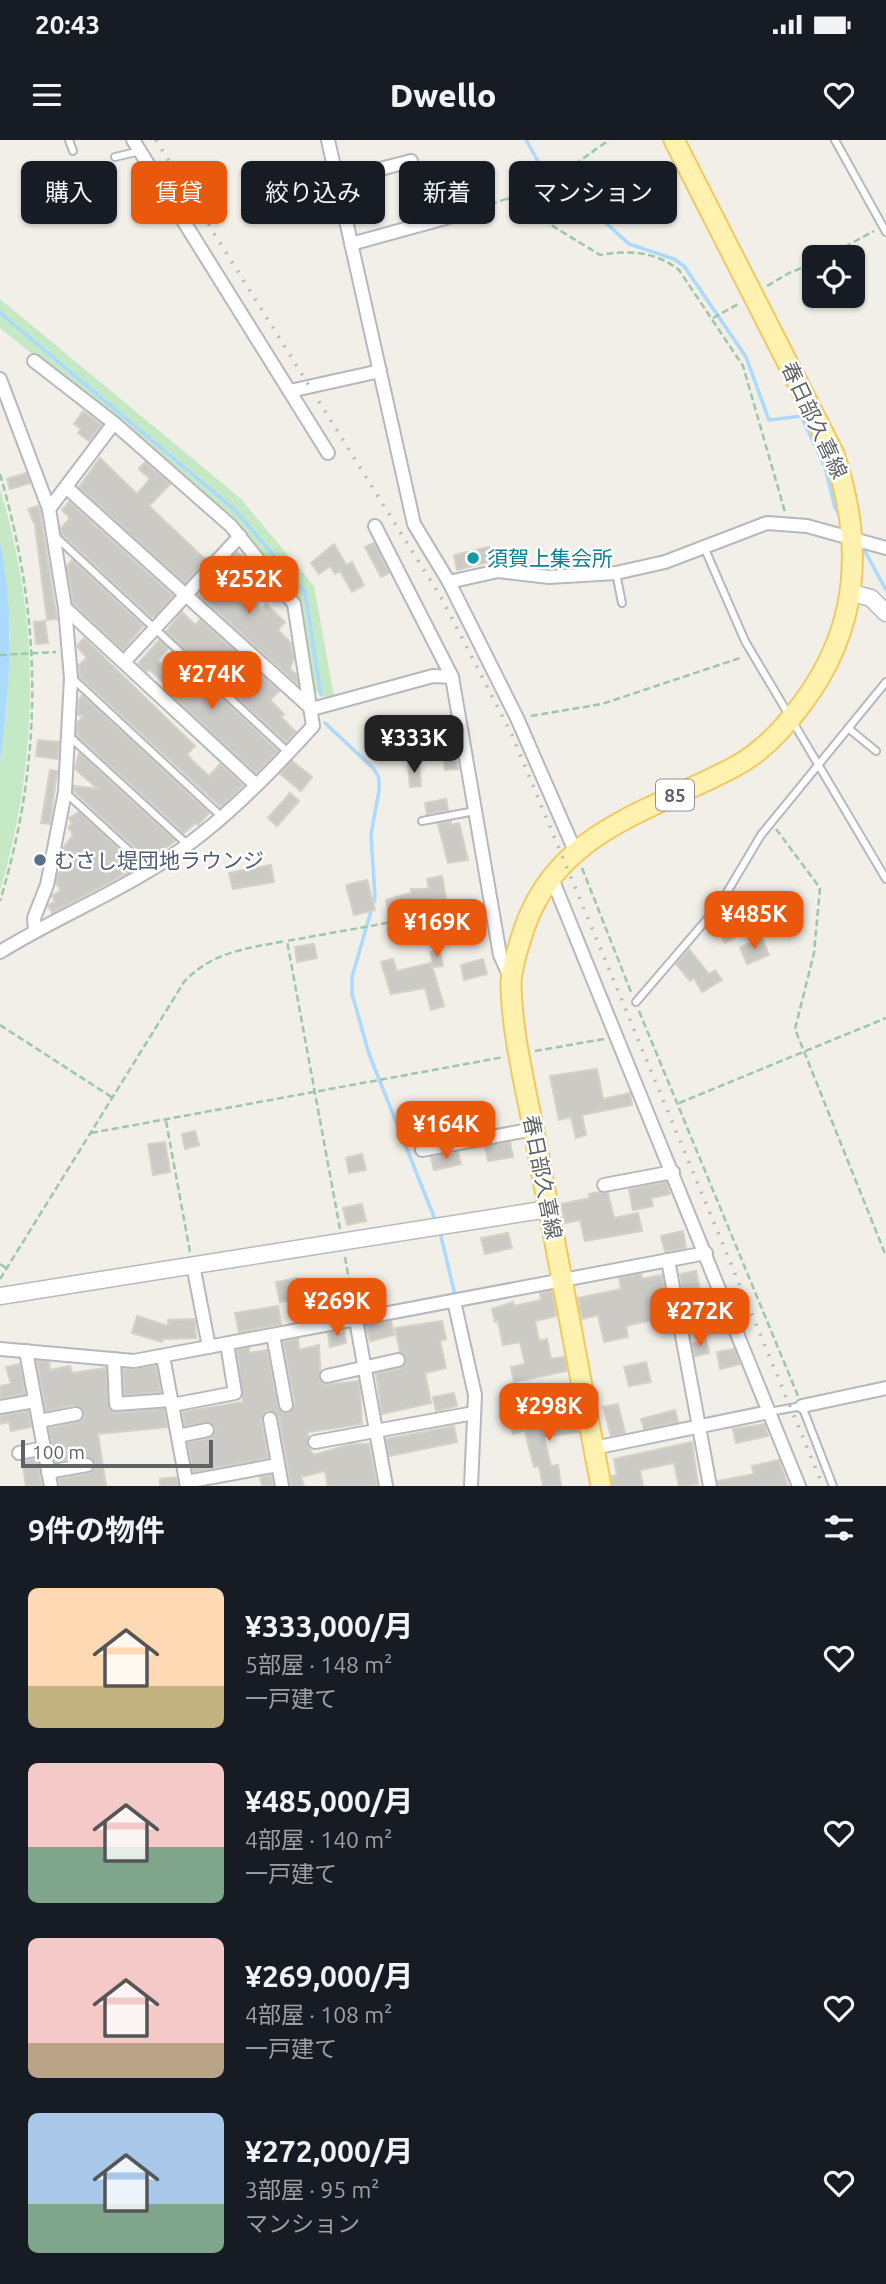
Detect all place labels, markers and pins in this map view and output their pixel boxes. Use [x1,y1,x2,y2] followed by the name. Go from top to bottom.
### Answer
[487,546,613,570] place label: 須賀上集会所
[465,550,481,566] marker: 須賀上集会所
[200,556,298,616] pin: ¥252K
[163,652,261,711] pin: ¥274K
[365,716,463,775] pin: ¥333K
[54,848,264,872] place label: むさし堤団地ラウンジ
[32,852,48,868] marker: むさし堤団地ラウンジ
[705,892,803,951] pin: ¥485K
[388,900,486,959] pin: ¥169K
[397,1102,495,1161] pin: ¥164K
[288,1278,386,1338] pin: ¥269K
[651,1288,749,1348] pin: ¥272K
[500,1384,598,1443] pin: ¥298K

